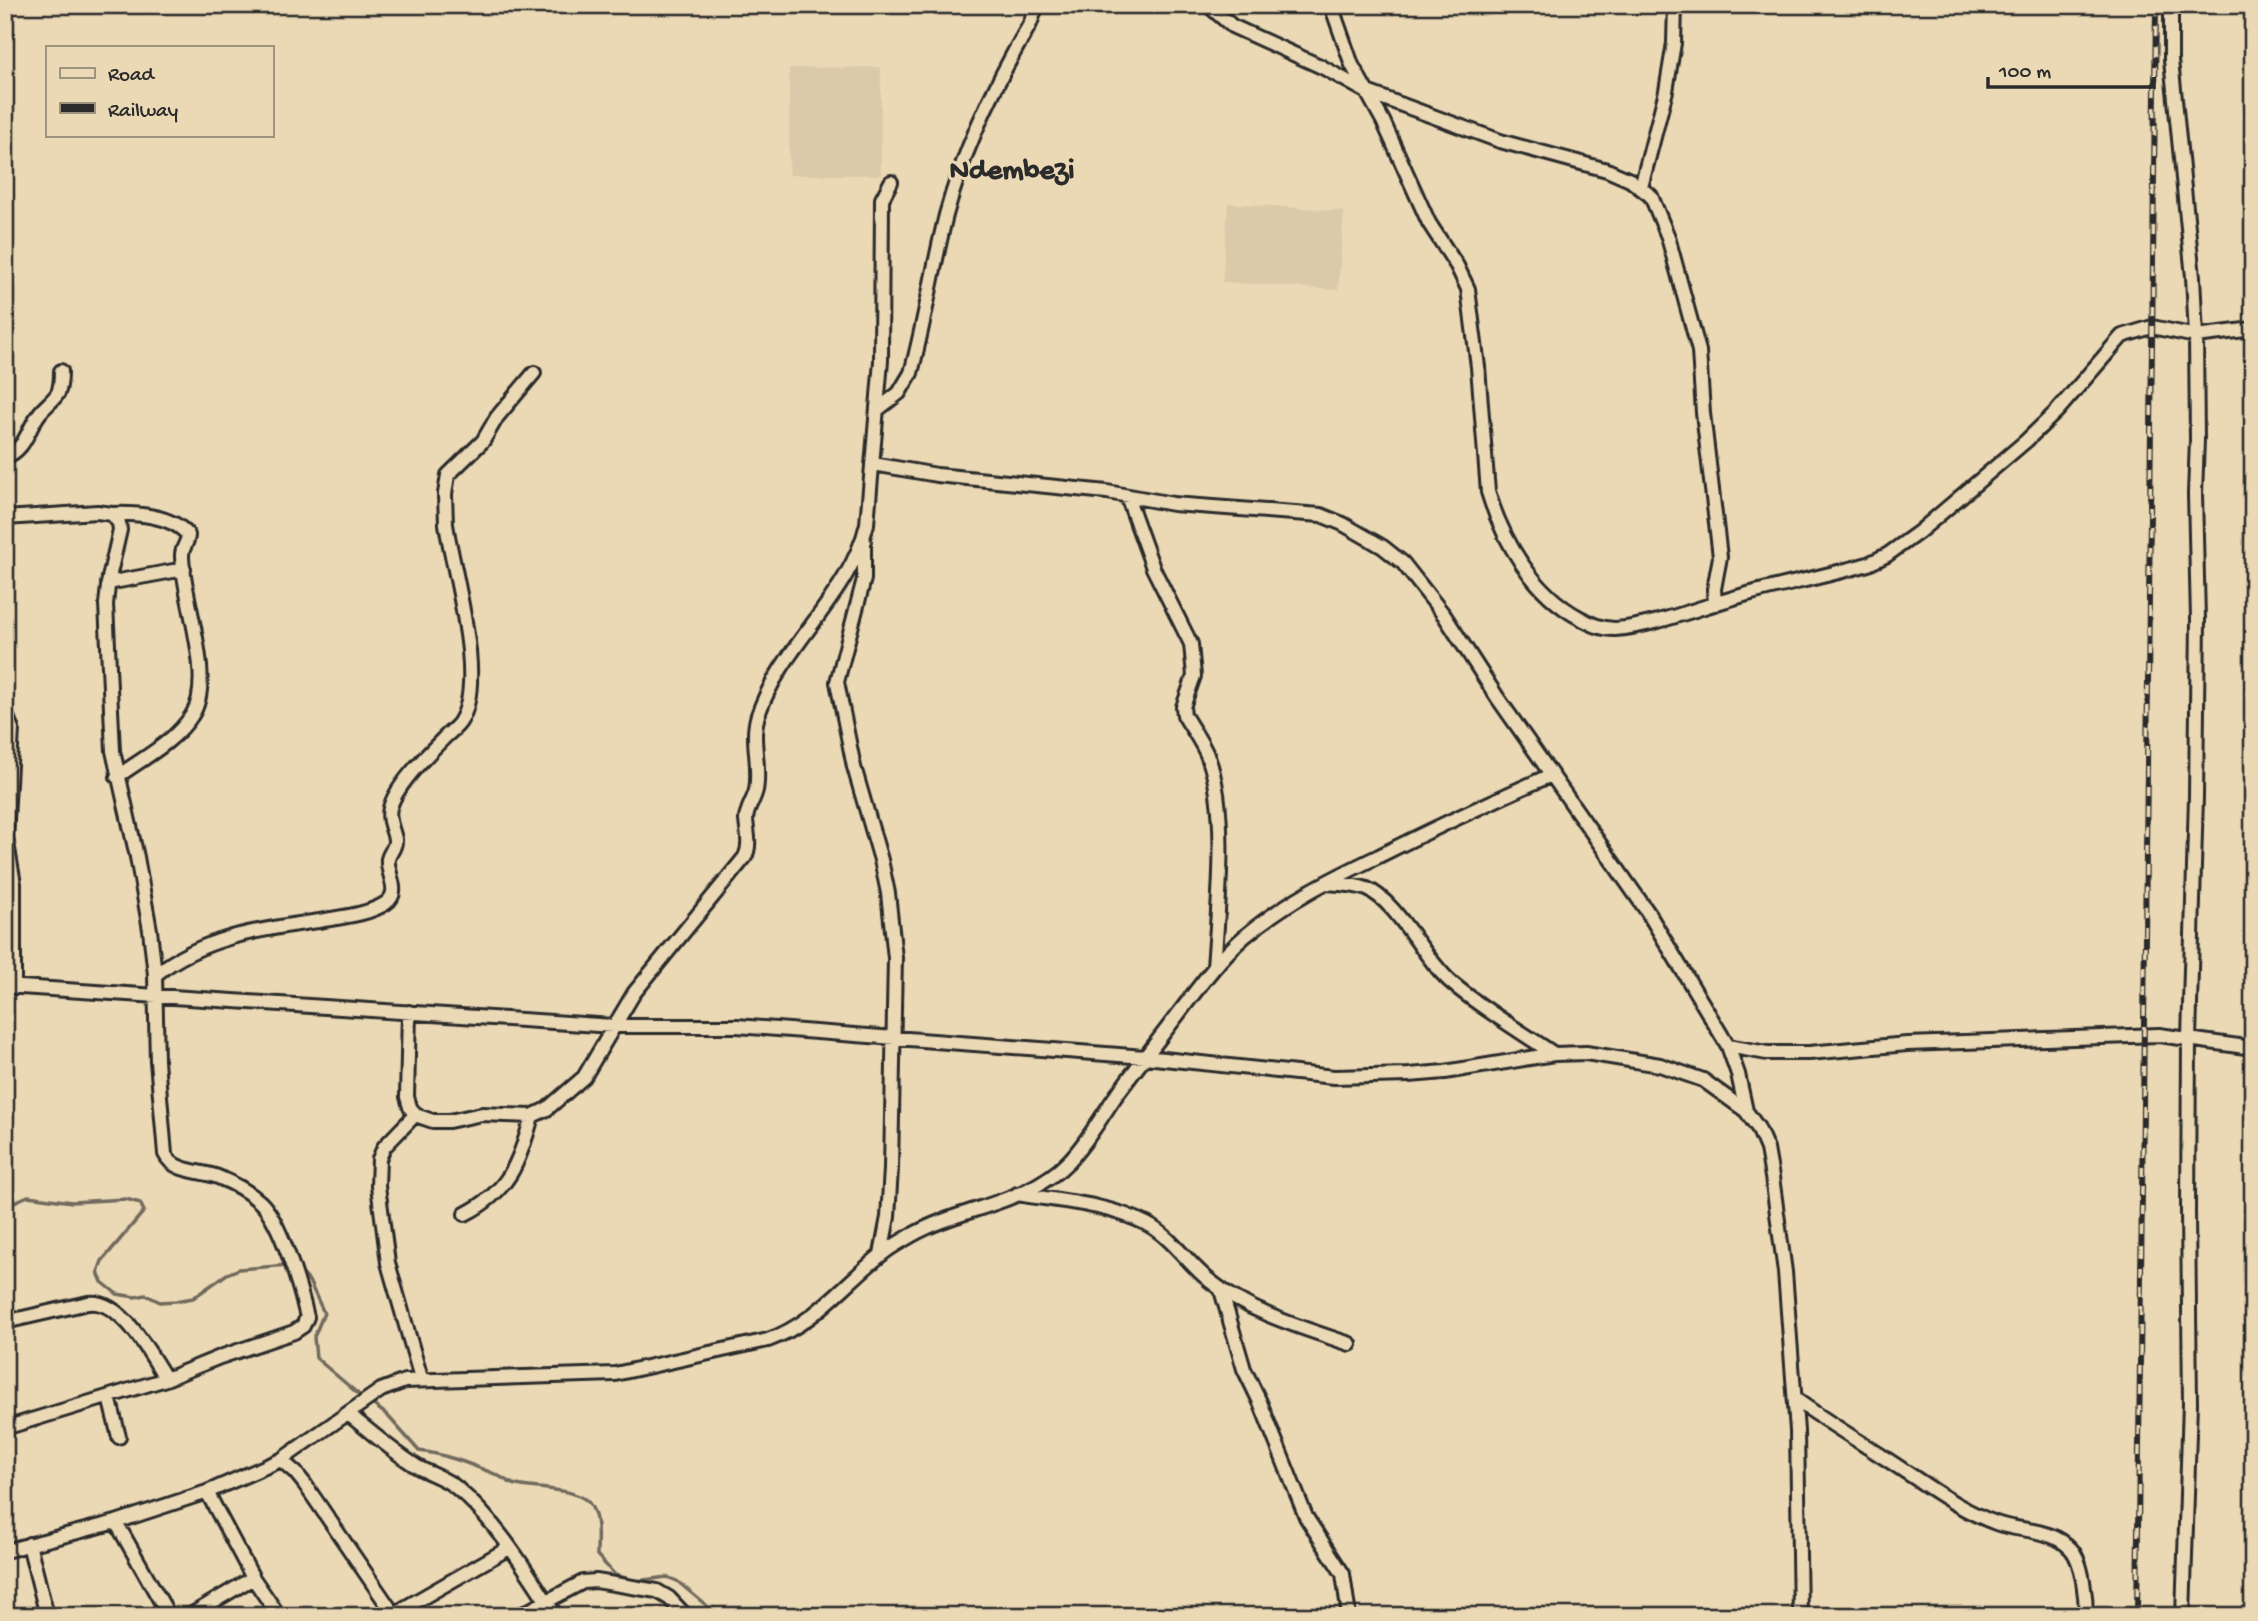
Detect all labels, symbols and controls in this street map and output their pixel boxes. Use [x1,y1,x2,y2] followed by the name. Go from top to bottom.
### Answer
[46,46,273,136] legend
[1988,46,2155,90] scale bar
[1998,61,2051,86] text: 100 m
[108,64,156,89] text: Road
[108,100,178,125] text: Railway
[950,155,1075,190] district label: Ndembezi

